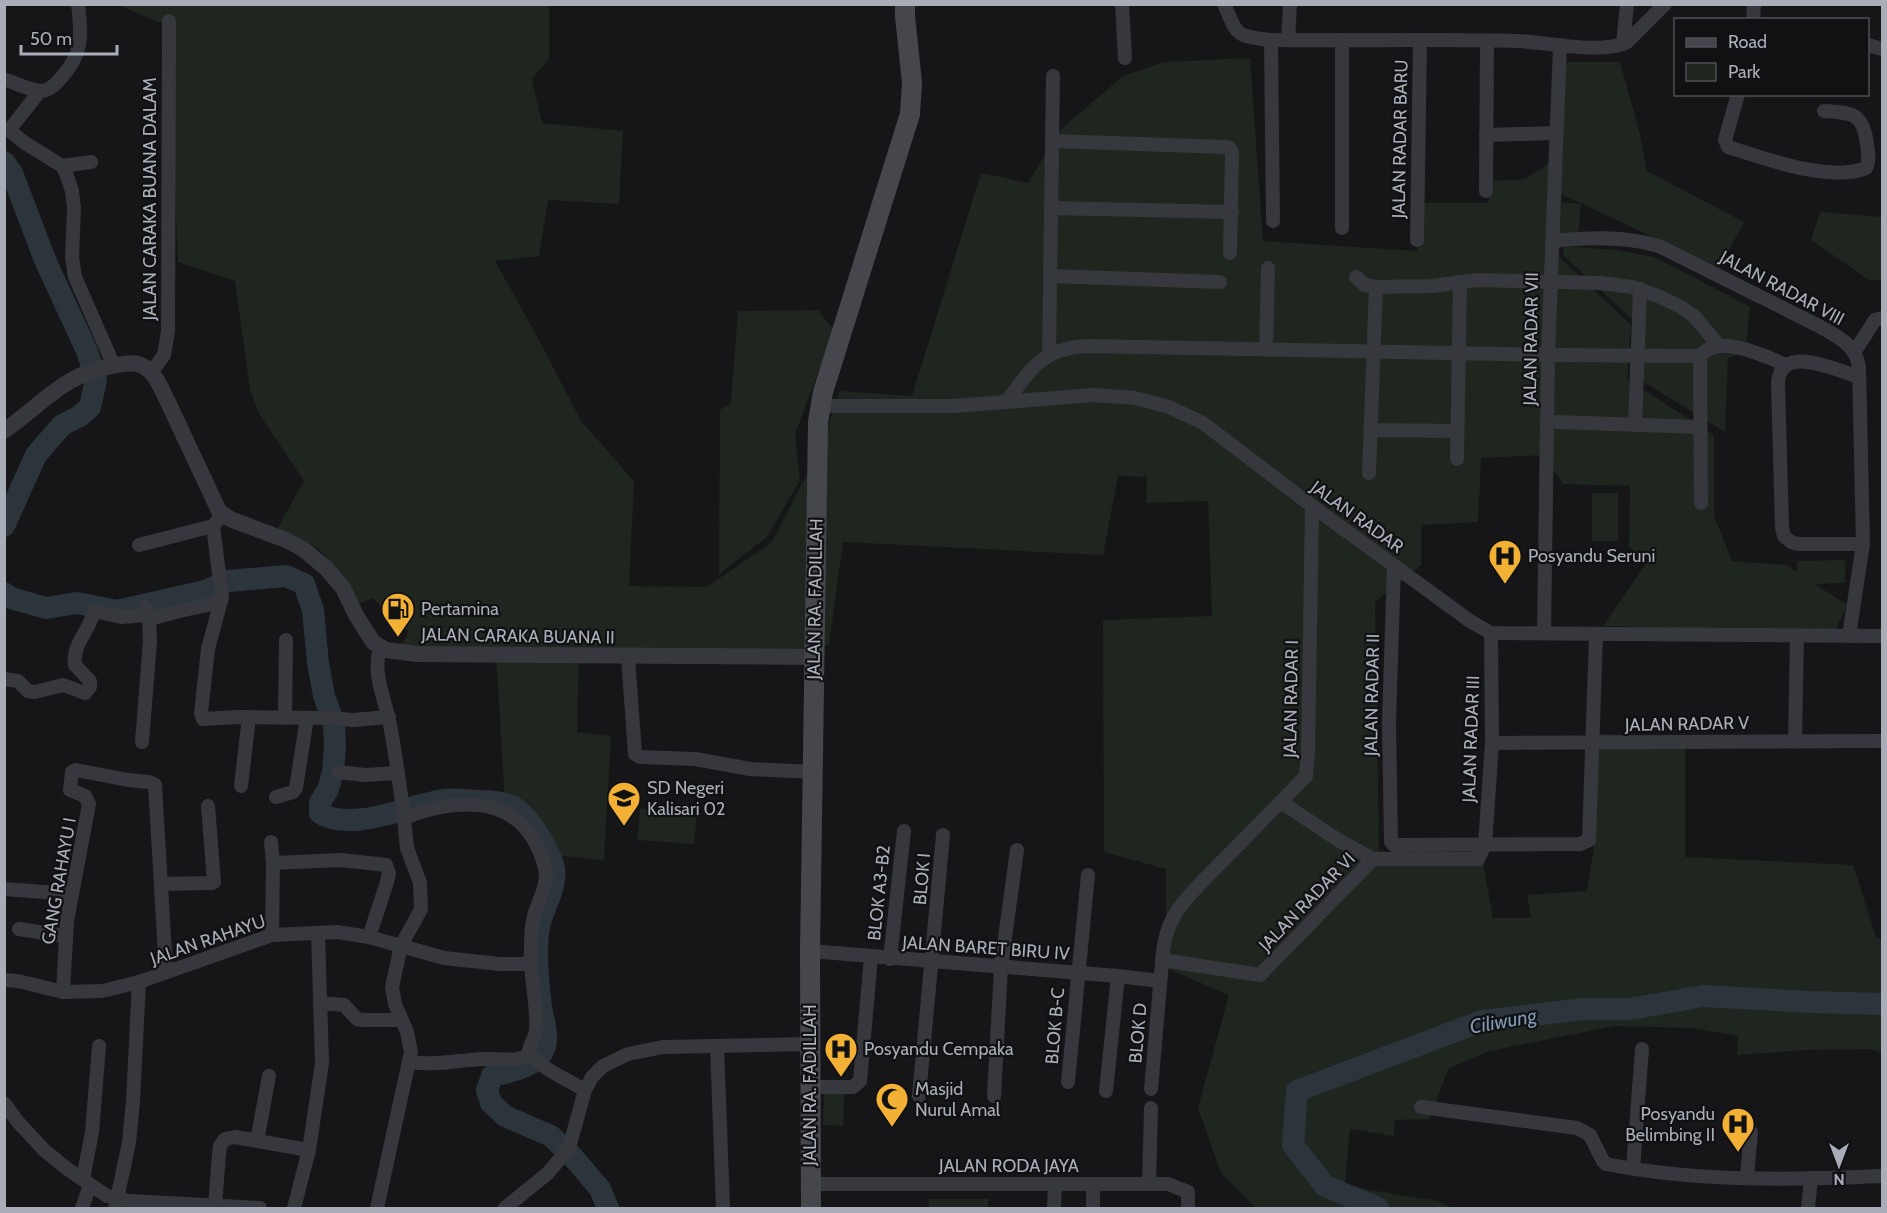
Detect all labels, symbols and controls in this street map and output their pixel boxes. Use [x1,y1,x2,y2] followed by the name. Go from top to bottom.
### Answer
[21,18,117,56] scale bar
[1674,18,1869,96] legend
[30,28,72,50] text: 50 m
[1728,31,1767,53] text: Road
[1388,59,1412,220] street label: JALAN RADAR BARU
[1728,61,1761,83] text: Park
[139,77,161,322] street label: JALAN CARAKA BUANA DALAM
[1715,245,1848,330] street label: JALAN RADAR VIII
[1519,272,1543,407] street label: JALAN RADAR VII
[1306,475,1408,558] street label: JALAN RADAR
[803,518,827,681] street label: JALAN RA. FADILLAH
[1487,538,1523,585] hospital icon: Posyandu Seruni
[1528,545,1655,567] place label: Posyandu Seruni
[380,591,416,638] fuel station icon: Pertamina
[421,598,499,620] place label: Pertamina
[420,623,615,649] street label: JALAN CARAKA BUANA II
[1360,634,1384,757] street label: JALAN RADAR II
[1279,640,1303,759] street label: JALAN RADAR I
[1458,675,1484,804] street label: JALAN RADAR III
[1624,712,1749,736] street label: JALAN RADAR V
[647,777,726,820] place label: SD Negeri Kalisari 02
[606,780,642,827] school or university icon: SD Negeri Kalisari 02
[37,816,81,946] street label: GANG RAHAYU I
[863,844,895,942] street label: BLOK A3-B2
[1254,848,1360,957] street label: JALAN RADAR VI
[909,852,935,906] street label: BLOK I
[147,910,268,970] street label: JALAN RAHAYU
[901,931,1070,965] street label: JALAN BARET BIRU IV
[1041,987,1069,1065] street label: BLOK B-C
[1124,1002,1152,1064] street label: BLOK D
[1468,1003,1539,1039] water label: Ciliwung
[799,1004,821,1167] street label: JALAN RA. FADILLAH
[823,1031,859,1078] hospital icon: Posyandu Cempaka
[864,1038,1014,1060] place label: Posyandu Cempaka
[915,1078,1001,1121] place label: Masjid Nurul Amal
[874,1081,910,1128] mosque icon: Masjid Nurul Amal
[1625,1103,1715,1146] place label: Posyandu Belimbing II
[1720,1106,1756,1153] hospital icon: Posyandu Belimbing II
[1809,1135,1869,1195] north arrow
[938,1155,1079,1177] street label: JALAN RODA JAYA
[1833,1170,1845,1189] text: N

